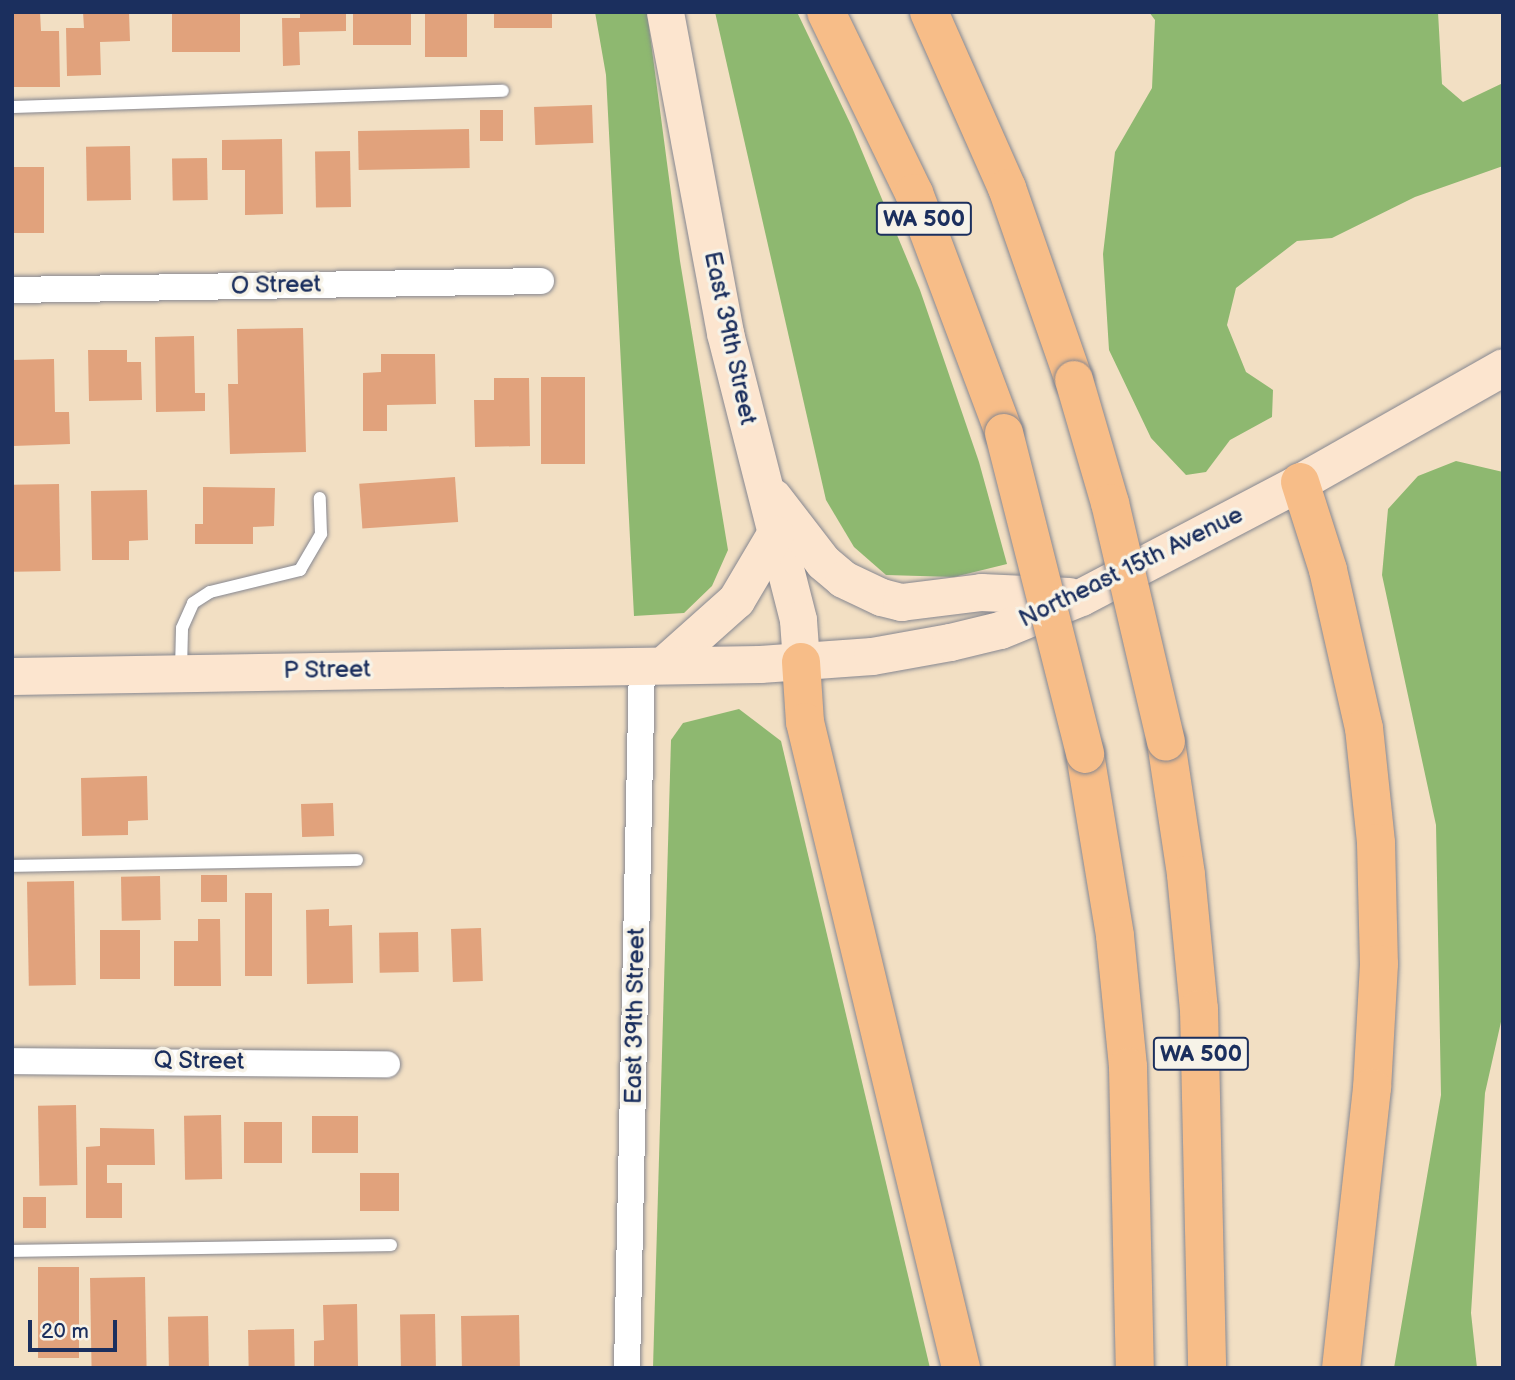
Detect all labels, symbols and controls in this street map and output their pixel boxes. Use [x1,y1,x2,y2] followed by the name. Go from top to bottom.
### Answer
[875,200,973,238] road number: WA 500
[698,249,762,427] street label: East 39th Street
[230,270,322,300] street label: O Street
[1014,500,1248,634] street label: Northeast 15th Avenue
[283,655,371,685] street label: P Street
[619,927,651,1105] street label: East 39th Street
[1152,1035,1250,1074] road number: WA 500
[153,1046,245,1076] street label: Q Street
[32,1306,121,1350] scale bar
[41,1319,89,1344] text: 20 m

